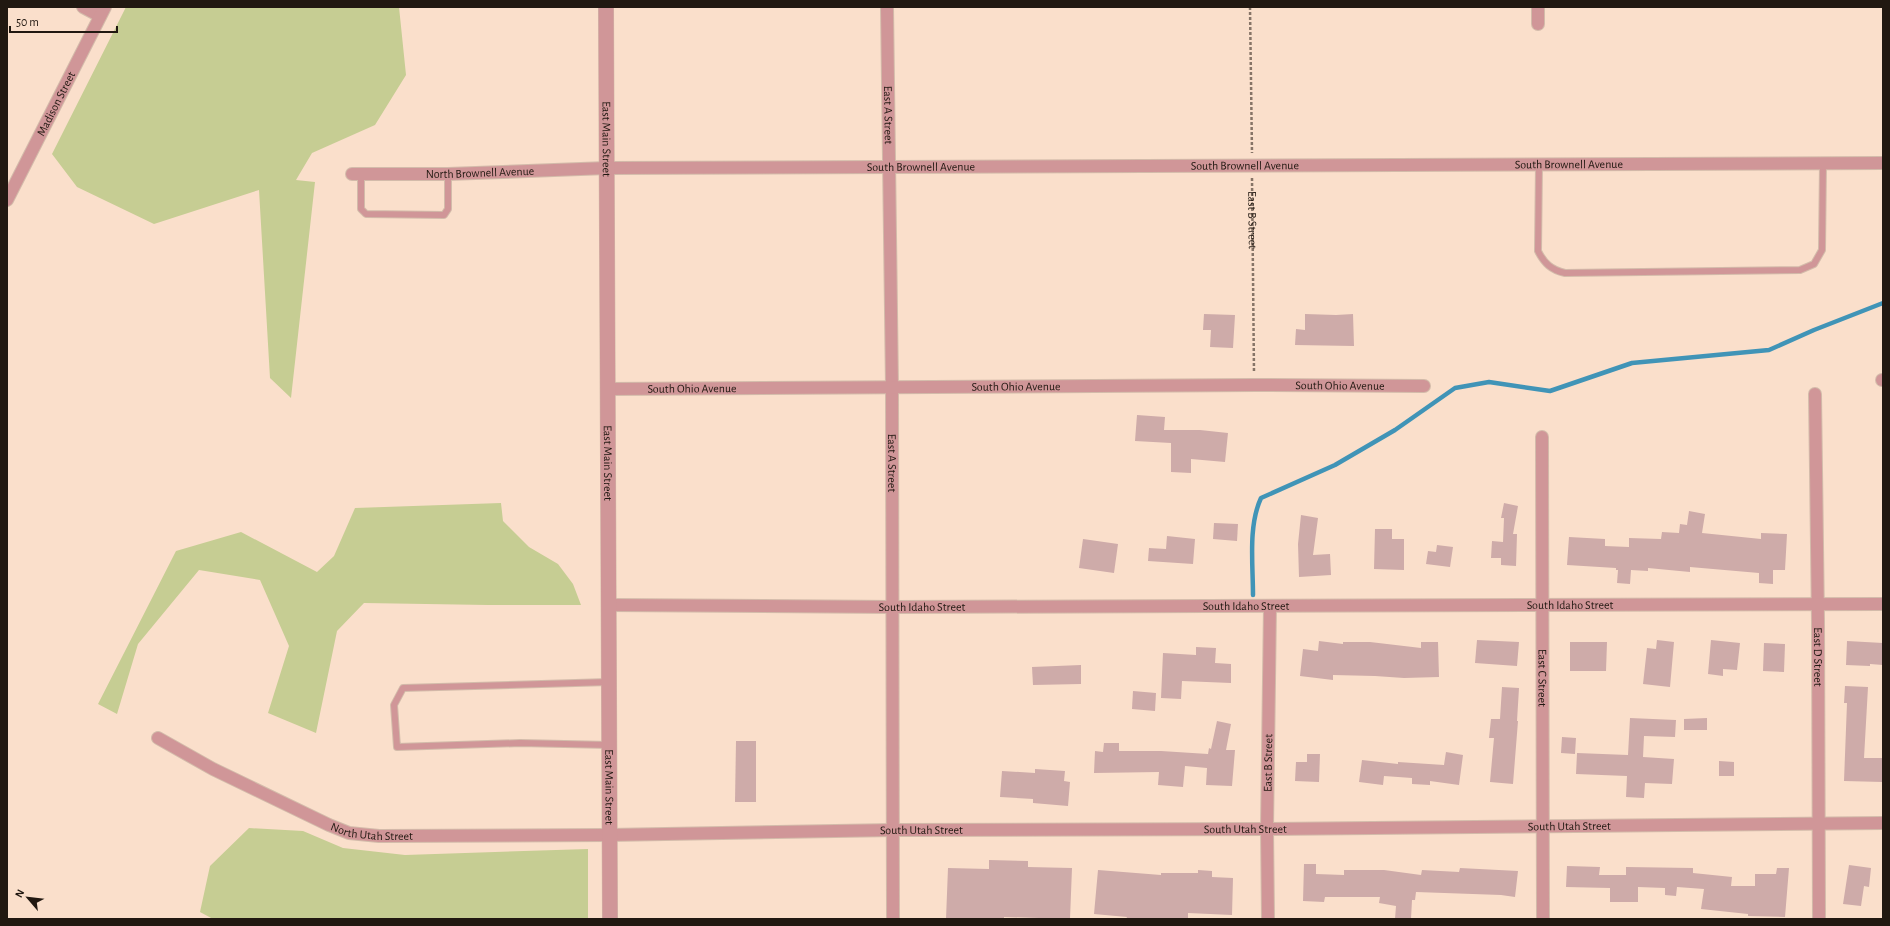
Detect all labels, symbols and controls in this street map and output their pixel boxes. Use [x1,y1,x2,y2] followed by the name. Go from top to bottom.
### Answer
[10,8,117,34] scale bar
[16,16,39,28] text: 50 m
[35,69,77,138] street label: Madison Street
[882,86,895,145] street label: East A Street
[600,101,613,177] street label: East Main Street
[1515,158,1623,170] street label: South Brownell Avenue
[1191,159,1299,172] street label: South Brownell Avenue
[867,161,975,173] street label: South Brownell Avenue
[426,165,534,180] street label: North Brownell Avenue
[1246,191,1259,249] street label: East B Street
[1295,379,1385,392] street label: South Ohio Avenue
[971,380,1061,393] street label: South Ohio Avenue
[647,382,737,395] street label: South Ohio Avenue
[602,425,614,501] street label: East Main Street
[886,434,898,492] street label: East A Street
[1527,599,1614,611] street label: South Idaho Street
[1203,600,1290,612] street label: South Idaho Street
[879,601,966,613] street label: South Idaho Street
[1812,627,1824,687] street label: East D Street
[1536,649,1549,707] street label: East C Street
[1261,734,1274,792] street label: East B Street
[603,749,616,825] street label: East Main Street
[329,820,413,842] street label: North Utah Street
[1528,820,1611,832] street label: South Utah Street
[1204,823,1287,835] street label: South Utah Street
[880,824,963,836] street label: South Utah Street
[8,878,48,918] north arrow
[13,888,26,900] text: N

